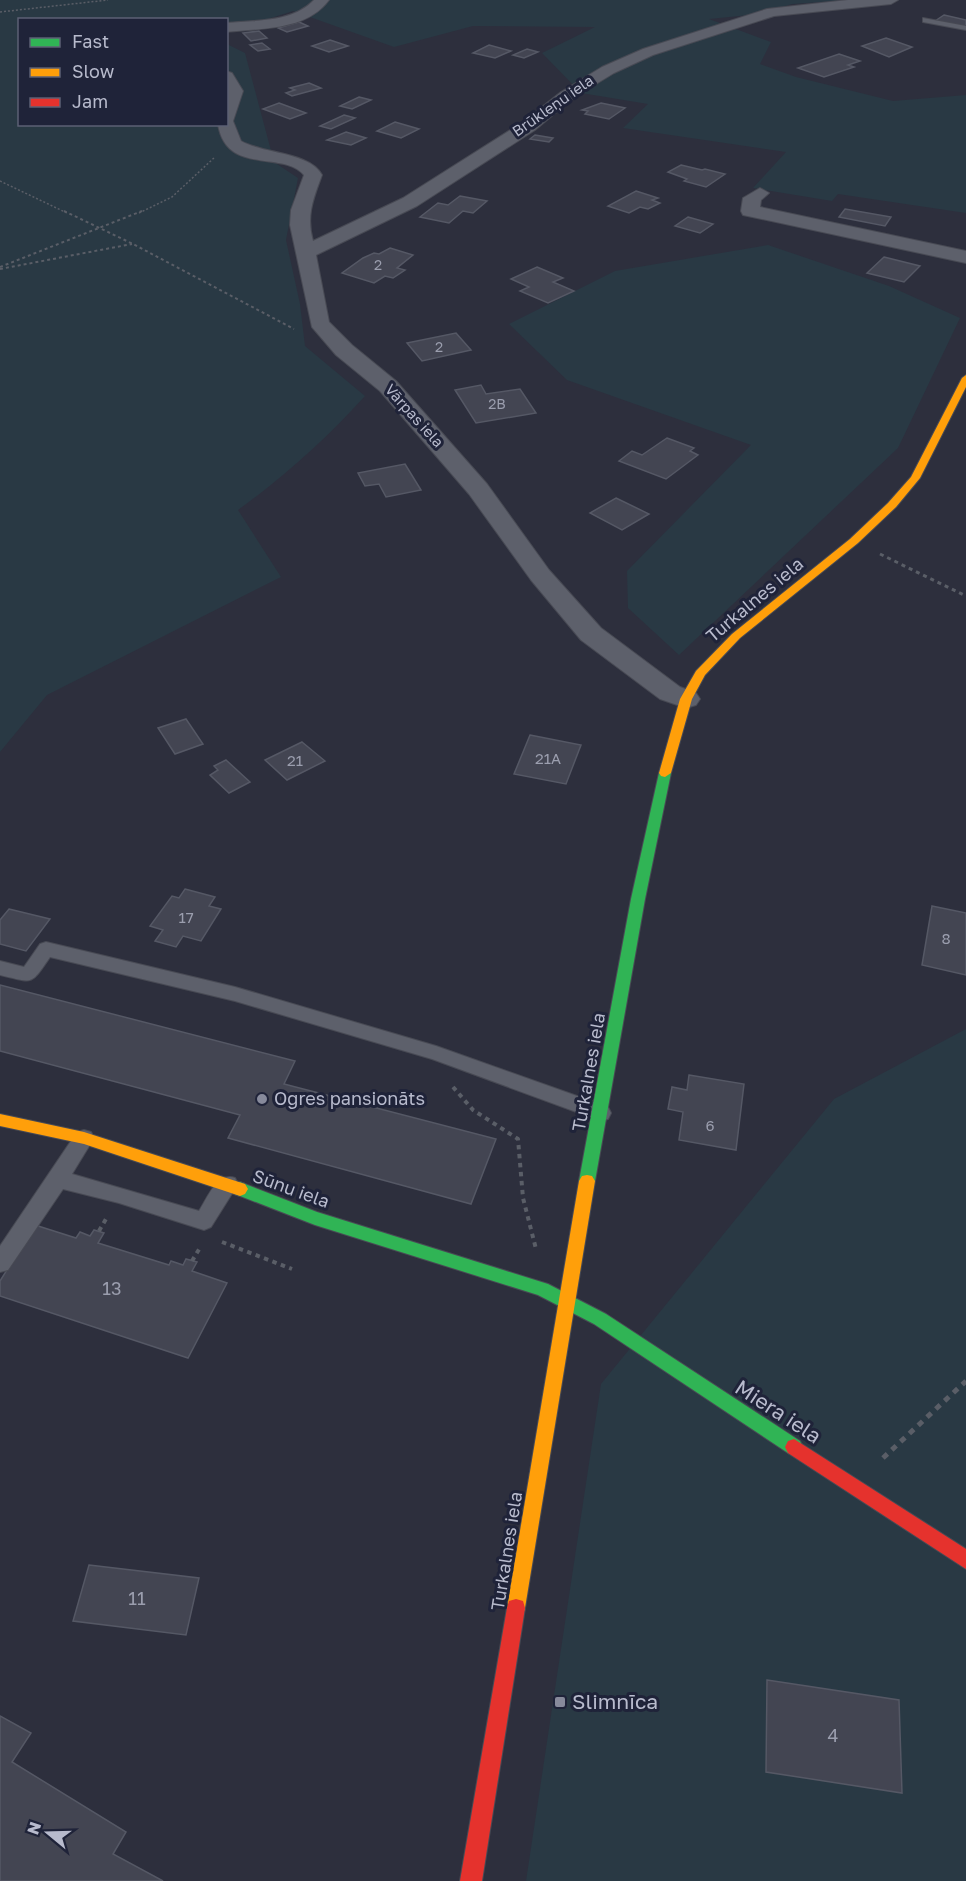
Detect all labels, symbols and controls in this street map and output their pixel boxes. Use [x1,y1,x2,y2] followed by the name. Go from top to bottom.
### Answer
[18,18,228,126] legend
[72,30,109,52] text: Fast
[72,60,115,82] text: Slow
[508,71,597,141] street label: Brūkleņu iela
[72,90,108,112] text: Jam
[374,256,382,273] house number: 2
[435,338,443,355] house number: 2
[382,380,448,451] street label: Vārpas iela
[488,395,506,412] house number: 2B
[701,552,807,646] street label: Turkalnes iela
[535,749,561,767] house number: 21A
[287,751,303,769] house number: 21
[178,908,194,926] house number: 17
[941,929,951,947] house number: 8
[567,1011,609,1133] street label: Turkalnes iela
[274,1087,425,1109] place label: Ogres pansionāts
[255,1092,269,1106] marker: Ogres pansionāts
[705,1116,715,1134] house number: 6
[250,1164,333,1212] street label: Sūnu iela
[102,1277,122,1299] house number: 13
[731,1374,826,1449] street label: Miera iela
[486,1490,526,1612] street label: Turkalnes iela
[128,1587,146,1609] house number: 11
[572,1688,658,1714] place label: Slimnīca
[553,1695,567,1709] marker: Slimnīca
[828,1724,839,1746] house number: 4
[18,1803,78,1863] north arrow
[22,1819,45,1837] text: N

